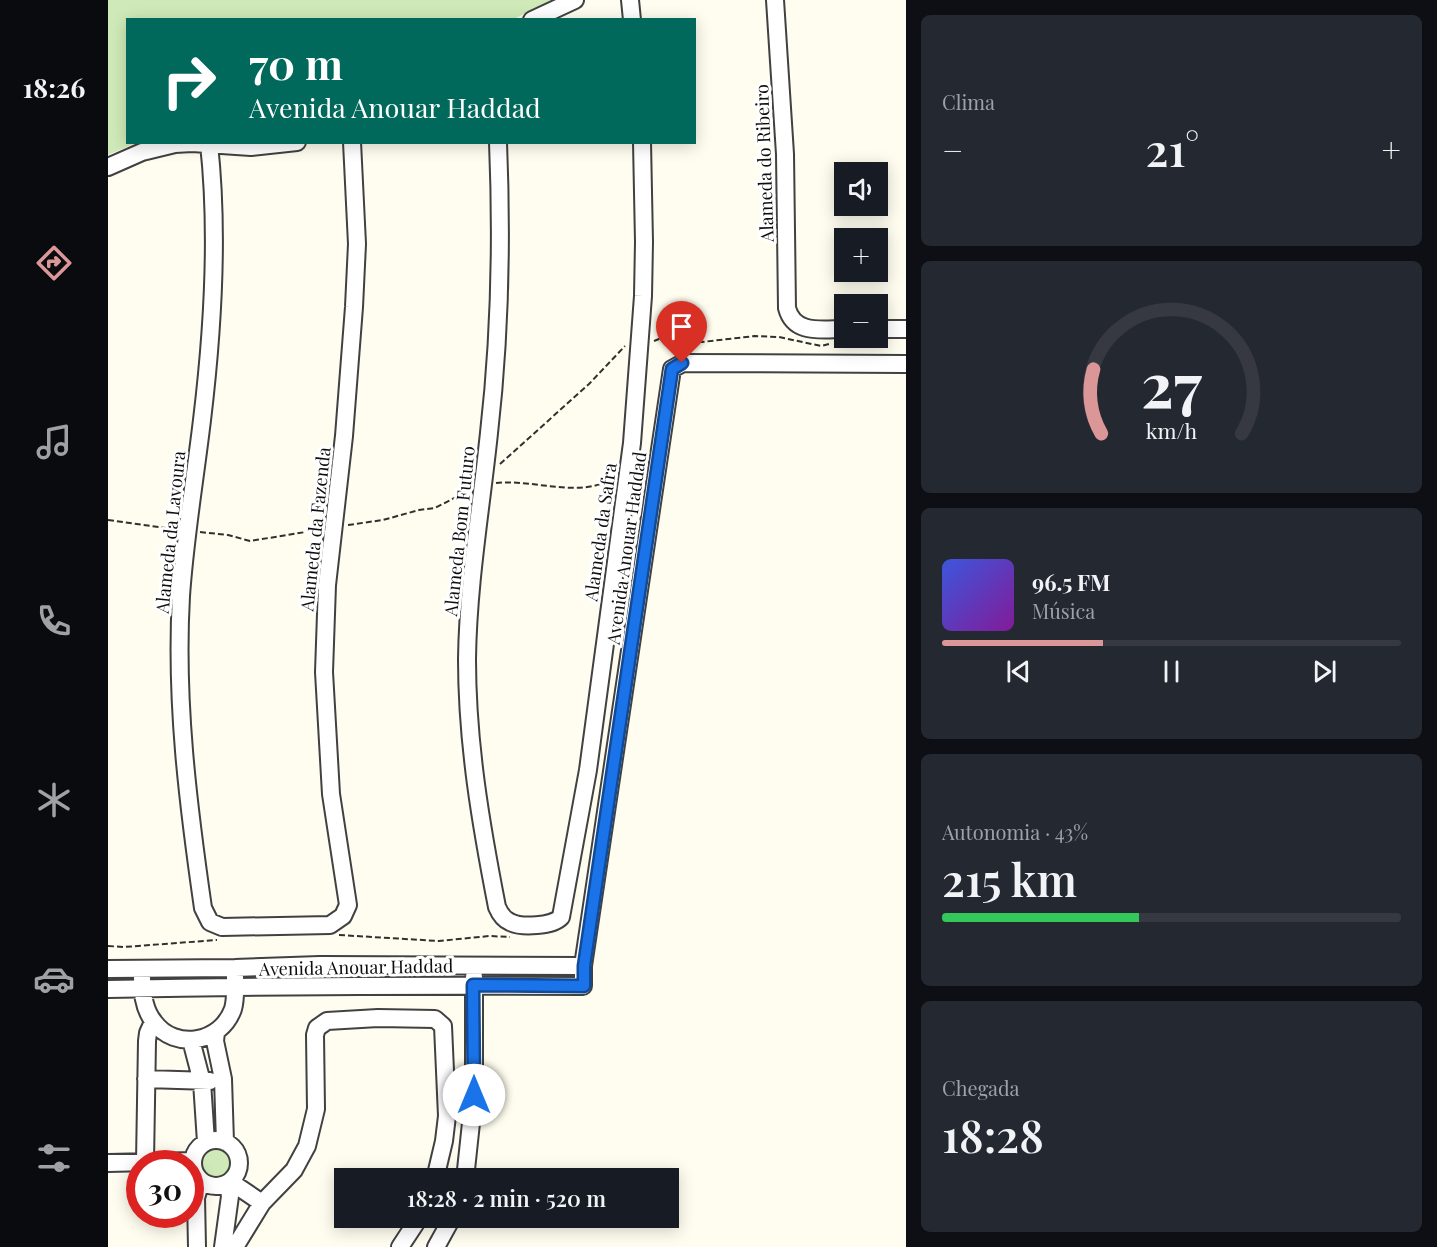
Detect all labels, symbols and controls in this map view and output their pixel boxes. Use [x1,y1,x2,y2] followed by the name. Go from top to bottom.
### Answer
[249,35,343,91] text: 70 m
[150,42,228,120] icon: right
[23,69,85,105] text: 18:26
[749,83,779,243] street label: Alameda do Ribeiro
[942,88,995,115] text: Clima
[249,89,541,125] text: Avenida Anouar Haddad
[1146,118,1199,178] text: 21°
[942,127,963,171] text: −
[1382,127,1401,171] text: +
[834,162,888,348] map controls
[834,162,888,216] button: sound
[834,228,888,282] button: +
[33,242,75,284] icon: directions
[834,294,888,348] button: −
[656,301,707,363] pin
[665,310,698,343] icon: arrive
[1141,340,1203,424] text: 27
[1146,417,1198,445] text: km/h
[33,421,75,463] icon: music
[438,445,480,618] street label: Alameda Bom Futuro
[294,446,336,613] street label: Alameda da Fazenda
[600,449,651,647] street label: Avenida Anouar Haddad
[149,450,190,615] street label: Alameda da Lavoura
[578,461,622,604] street label: Alameda da Safra
[1032,567,1110,597] text: 96.5 FM
[1032,597,1095,624] text: Música
[33,600,75,642] icon: phone
[1002,655,1035,688] icon: previous
[1155,655,1188,688] icon: pause
[1308,655,1341,688] icon: next
[33,779,75,821] icon: climate
[942,818,1088,845] text: Autonomia · 43%
[942,848,1077,908] text: 215 km
[258,953,454,981] street label: Avenida Anouar Haddad
[33,958,75,1000] icon: car
[442,1063,506,1127] position arrow
[942,1074,1020,1101] text: Chegada
[942,1104,1044,1164] text: 18:28
[33,1137,75,1179] icon: filters
[126,1150,204,1228] speed limit sign: 30
[407,1183,606,1213] text: 18:28 · 2 min · 520 m

